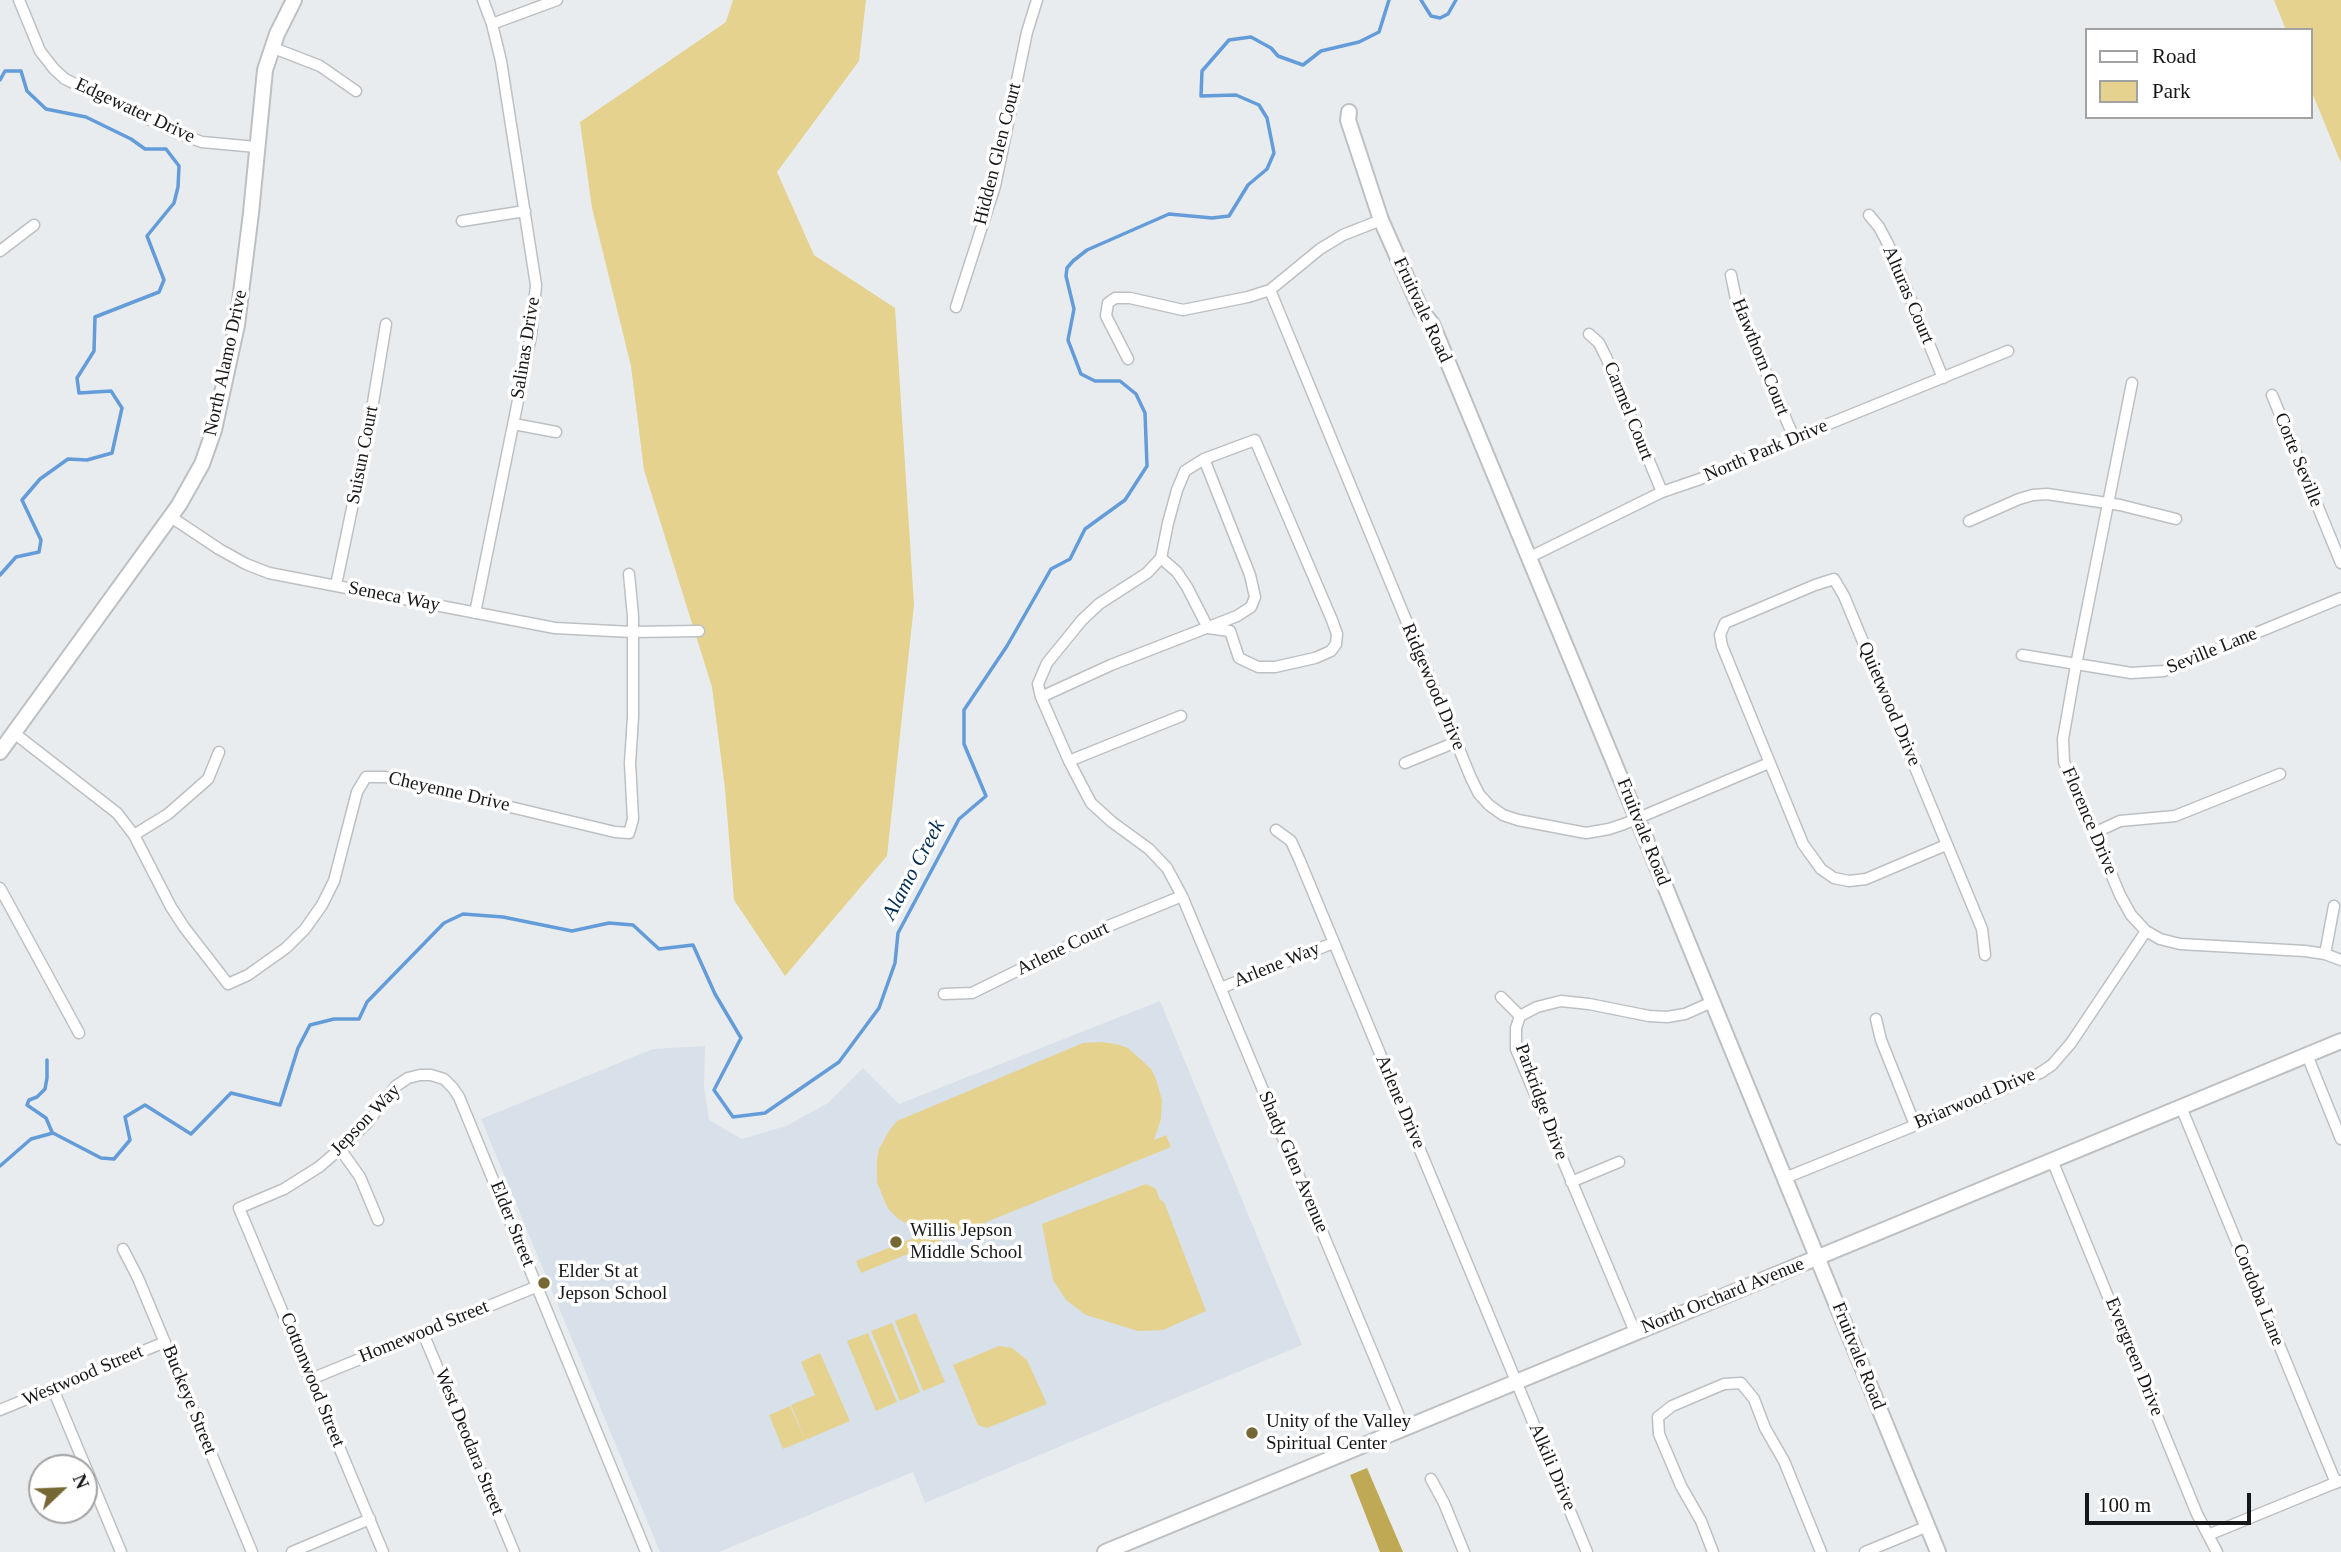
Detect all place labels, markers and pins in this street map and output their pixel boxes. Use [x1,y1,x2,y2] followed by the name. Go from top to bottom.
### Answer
[910,1220,1022,1264] place label: Willis Jepson Middle School
[888,1234,904,1250] marker: Willis Jepson Middle School
[558,1261,667,1305] place label: Elder St at Jepson School
[536,1275,552,1291] marker: Elder St at Jepson School
[1266,1411,1411,1455] place label: Unity of the Valley Spiritual Center
[1244,1425,1260,1441] marker: Unity of the Valley Spiritual Center

